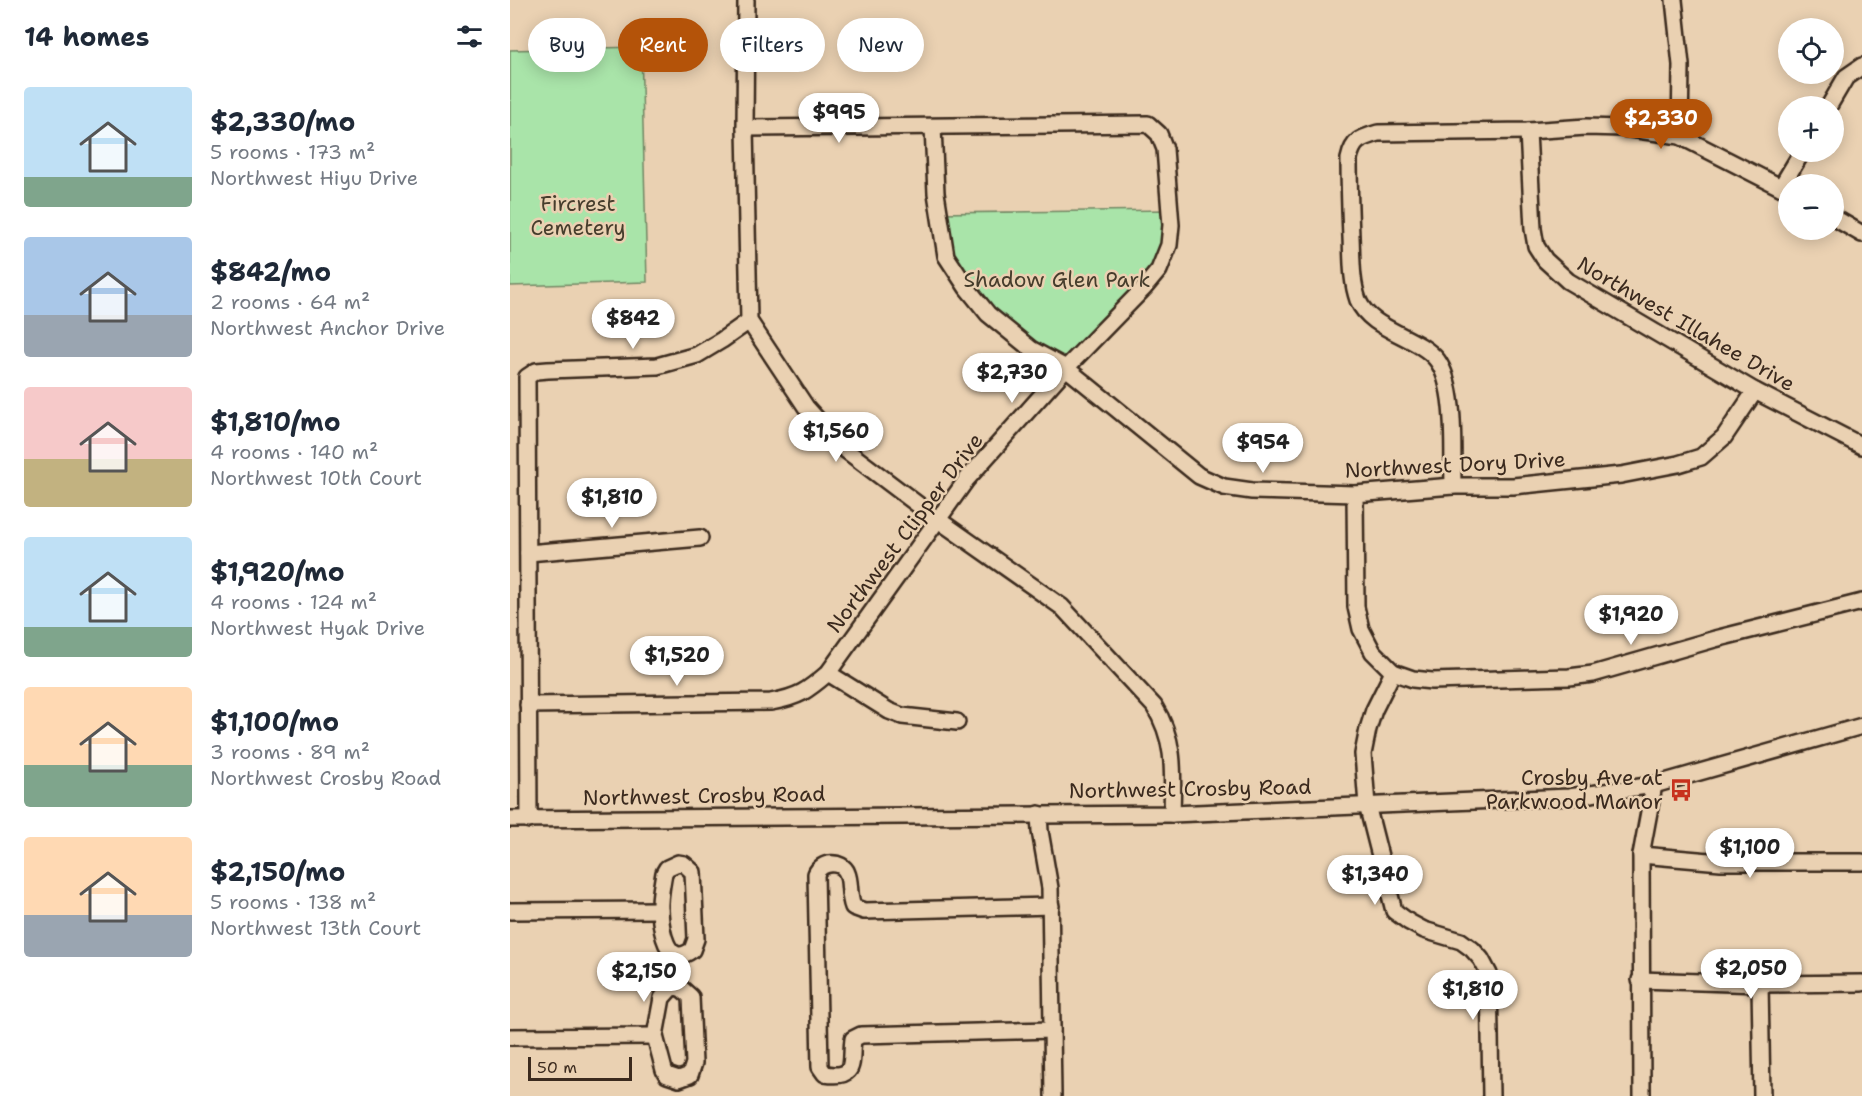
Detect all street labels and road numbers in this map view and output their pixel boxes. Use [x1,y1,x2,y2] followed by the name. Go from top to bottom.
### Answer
[1572,250,1800,398] street label: Northwest Illahee Drive
[821,427,989,639] street label: Northwest Clipper Drive
[1344,445,1566,485] street label: Northwest Dory Drive
[1068,773,1312,805] street label: Northwest Crosby Road
[582,780,826,812] street label: Northwest Crosby Road

